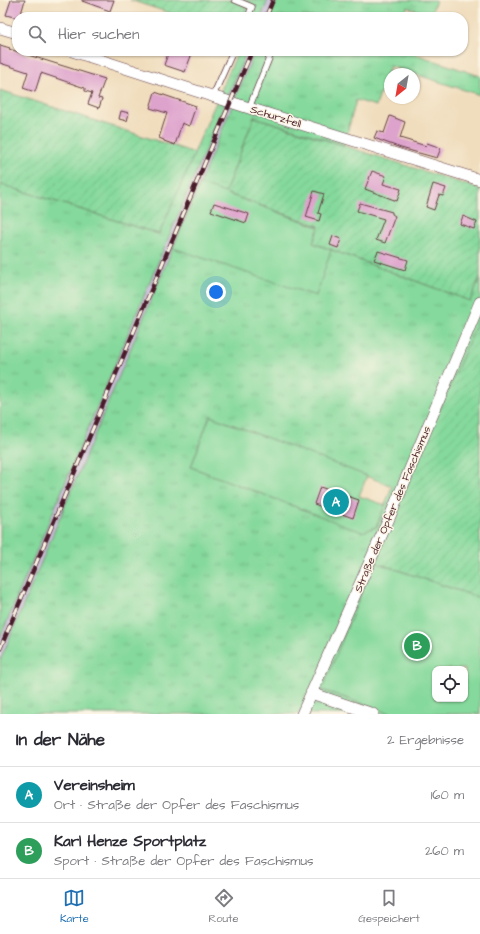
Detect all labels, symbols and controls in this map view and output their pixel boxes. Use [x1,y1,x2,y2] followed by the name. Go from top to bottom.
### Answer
[12,12,468,56] search box
[26,23,48,45] icon: search
[58,24,139,45] text: Hier suchen
[384,68,420,104] north arrow
[249,102,303,131] street label: Schurzfell
[206,282,226,302] your location
[351,423,435,595] street label: Straße der Opfer des Faschismus
[323,487,349,517] pin: A
[404,631,430,661] pin: B
[432,666,468,702] map controls
[432,666,468,702] button: locate
[16,728,105,752] text: In der Nähe
[387,731,464,749] text: 2 Ergebnisse
[54,775,135,796] text: Vereinsheim
[25,786,33,804] text: A
[431,786,464,804] text: 160 m
[54,796,299,814] text: Ort · Straße der Opfer des Faschismus
[54,831,206,852] text: Karl Henze Sportplatz
[24,842,34,860] text: B
[425,842,464,860] text: 260 m
[54,852,314,870] text: Sport · Straße der Opfer des Faschismus
[60,887,89,926] tab: Karte
[209,887,239,926] tab: Route
[358,887,420,926] tab: Gespeichert

